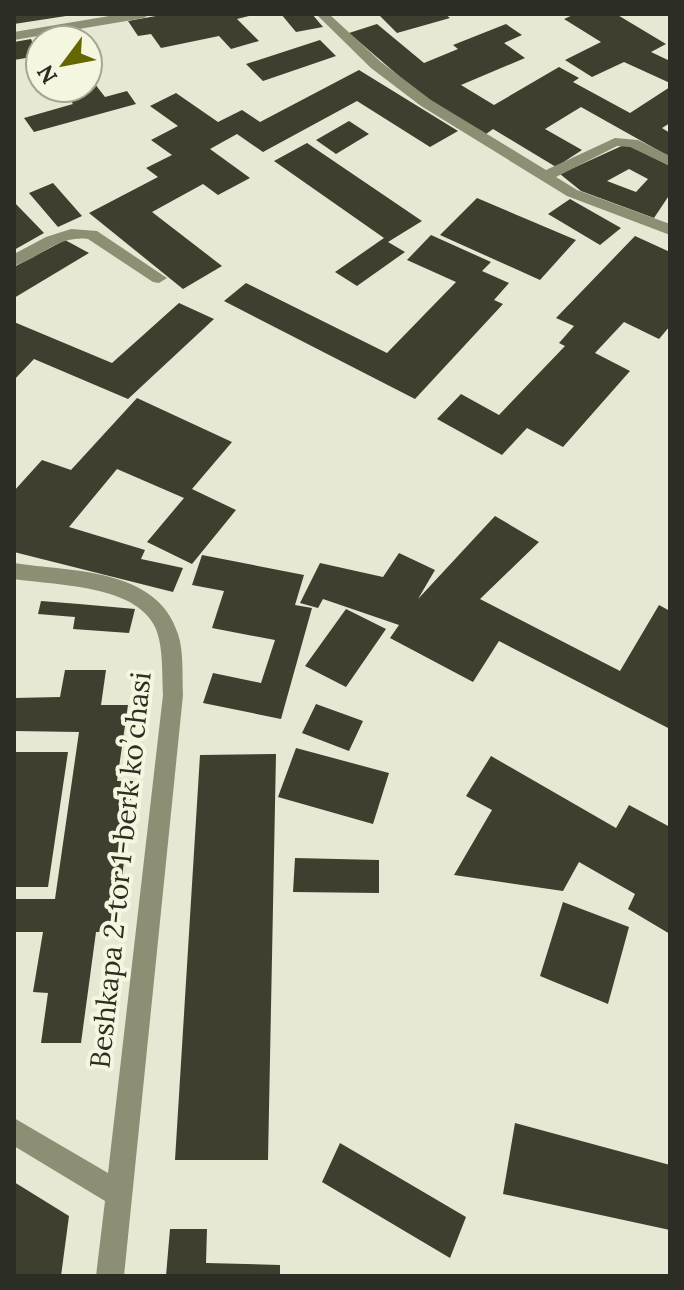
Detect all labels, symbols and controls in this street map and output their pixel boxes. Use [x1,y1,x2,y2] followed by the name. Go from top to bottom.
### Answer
[24,24,104,104] north arrow
[31,60,63,89] text: N
[81,670,159,1070] street label: Beshkapa 2-tor 1-berk koʼchasi

